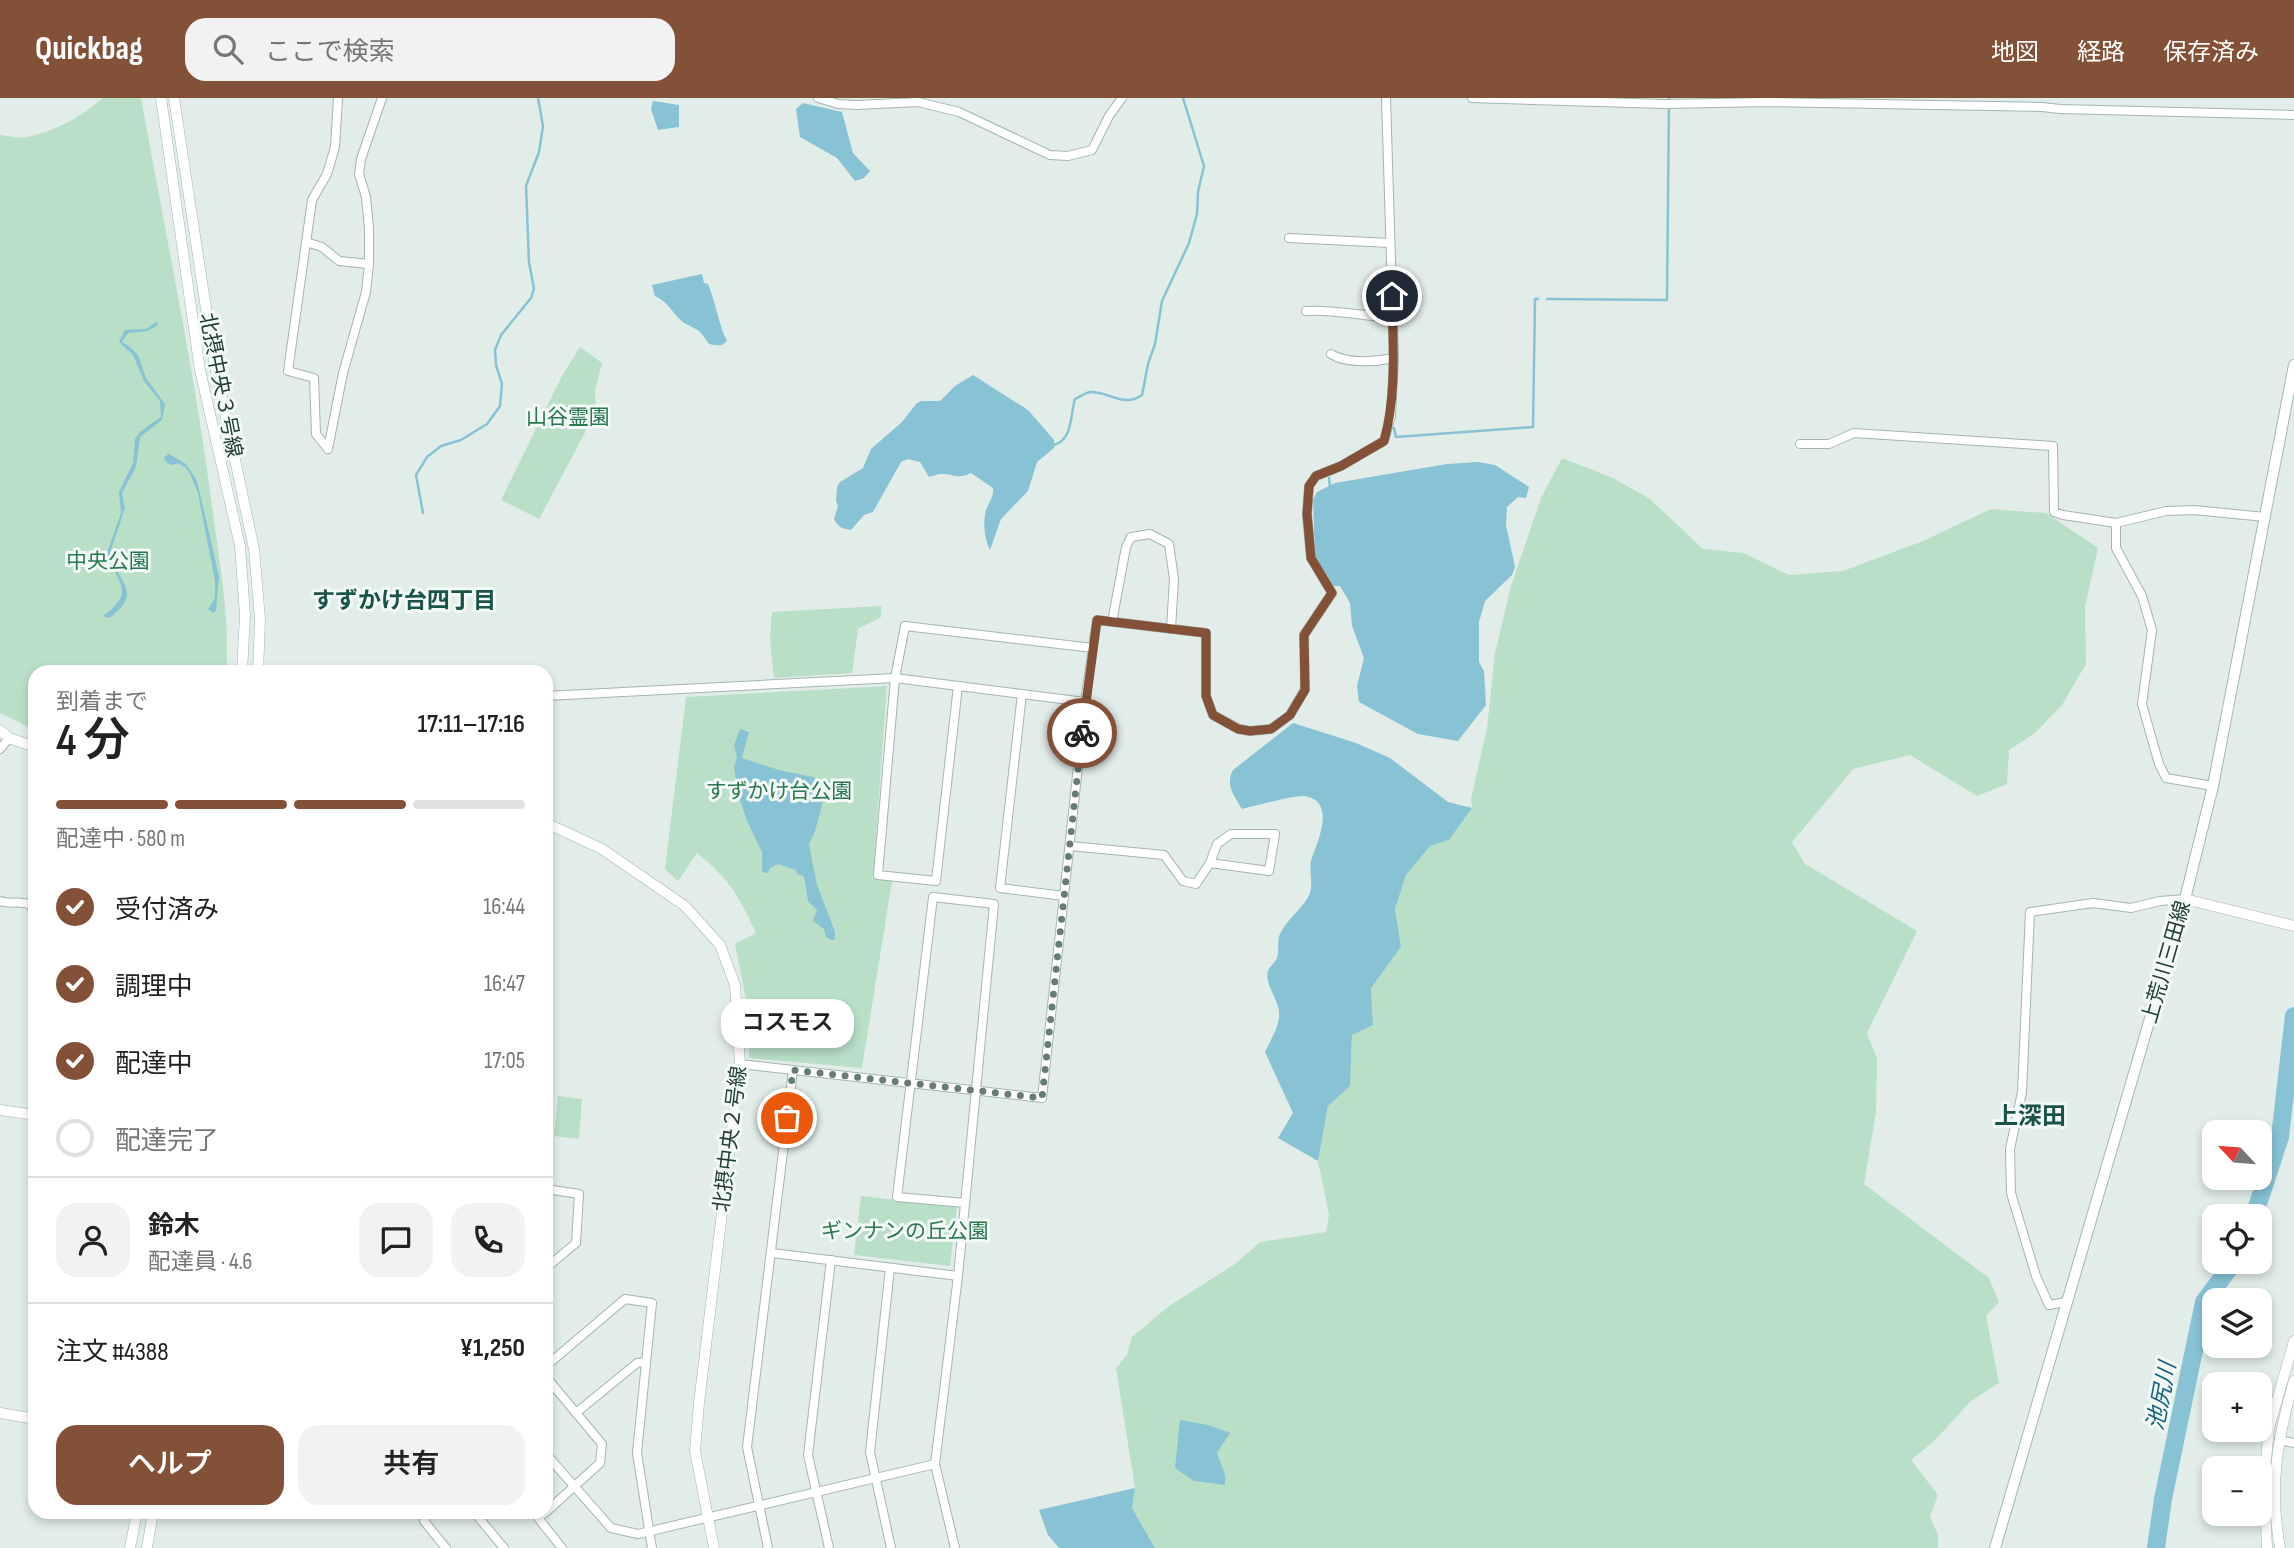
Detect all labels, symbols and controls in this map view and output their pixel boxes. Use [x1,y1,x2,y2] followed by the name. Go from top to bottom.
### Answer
[185,18,675,81] search box
[35,29,143,69] text: Quickbag
[209,30,247,68] icon: search
[265,37,395,68] text: ここで検索
[1991,38,2039,67] text: 地図
[2077,38,2125,67] text: 経路
[2163,38,2259,67] text: 保存済み
[1362,266,1422,326] pin
[1373,277,1411,315] icon: home
[194,311,247,460] street label: 北摂中央３号線
[526,405,610,430] park label: 山谷霊園
[66,549,150,574] park label: 中央公園
[312,587,496,615] district label: すずかけ台四丁目
[56,688,148,716] text: 到着まで
[1047,698,1117,768] courier
[417,709,525,740] text: 17:11–17:16
[56,714,130,769] text: 4 分
[1063,714,1101,752] icon: bike
[706,779,853,804] park label: すずかけ台公園
[56,825,185,853] text: 配達中 · 580 m
[56,888,94,926] icon: check
[483,893,525,921] text: 16:44
[115,895,219,926] text: 受付済み
[2137,898,2196,1026] street label: 上荒川三田線
[56,965,94,1003] icon: check
[484,970,525,998] text: 16:47
[115,972,193,1003] text: 調理中
[720,999,854,1048] callout: コスモス
[742,1009,834,1037] text: コスモス
[56,1042,94,1080] icon: check
[484,1047,525,1075] text: 17:05
[115,1049,193,1080] text: 配達中
[709,1065,752,1214] street label: 北摂中央２号線
[757,1088,817,1148] pin
[768,1099,806,1137] icon: bag
[1994,1102,2066,1131] district label: 上深田
[2202,1120,2272,1190] north arrow
[2202,1120,2272,1526] map controls
[115,1126,219,1157] text: 配達完了
[56,1203,130,1277] button: person
[359,1203,433,1277] button: chat
[451,1203,525,1277] button: phone
[2202,1204,2272,1274] button: locate
[148,1211,200,1242] text: 鈴木
[821,1219,989,1244] park label: ギンナンの丘公園
[148,1248,252,1276] text: 配達員 · 4.6
[2202,1288,2272,1358] button: layers
[460,1333,525,1364] text: ¥1,250
[56,1337,169,1368] text: 注文 #4388
[2142,1357,2183,1433] water label: 池尻川
[2202,1372,2272,1442] button: +
[56,1425,284,1505] button: ヘルプ
[298,1425,525,1505] button: 共有
[2202,1456,2272,1526] button: −

